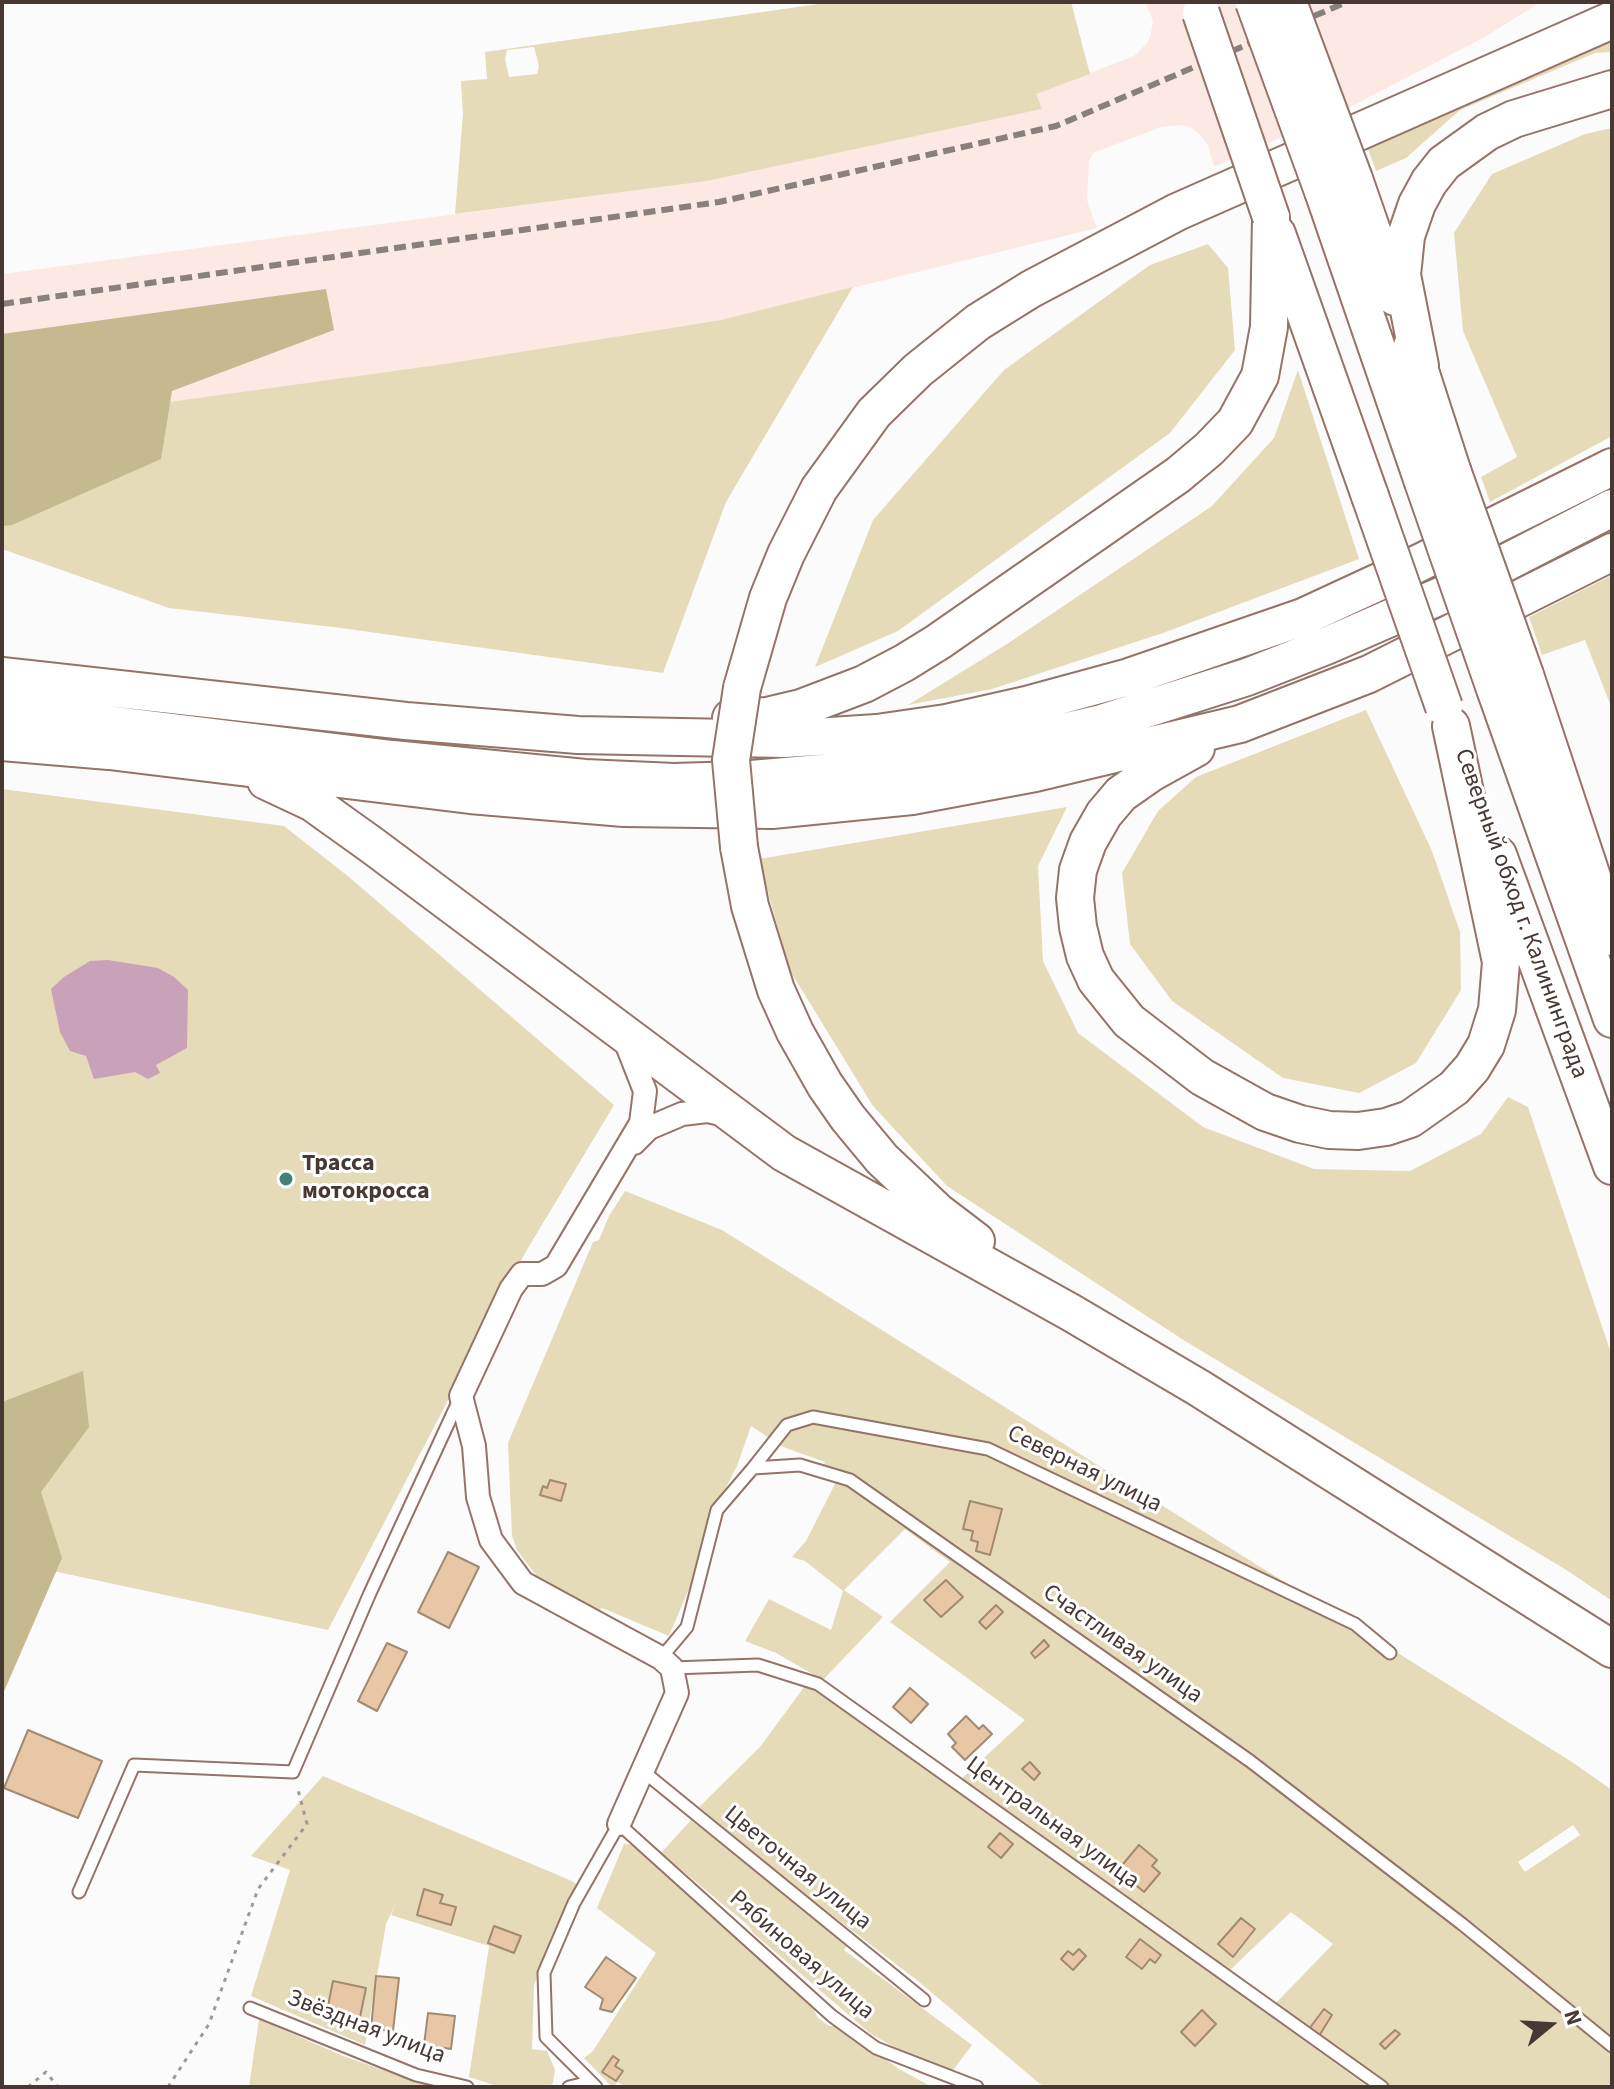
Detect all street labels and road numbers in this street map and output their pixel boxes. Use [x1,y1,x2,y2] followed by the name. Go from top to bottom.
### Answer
[1447,745,1593,1083] street label: Северный обход г. Калининграда
[1002,1420,1166,1520] street label: Северная улица
[1037,1579,1207,1711] street label: Счастливая улица
[960,1751,1144,1897] street label: Центральная улица
[718,1801,876,1937] street label: Цветочная улица
[723,1885,879,2027] street label: Рябиновая улица
[283,1985,449,2071] street label: Звёздная улица

